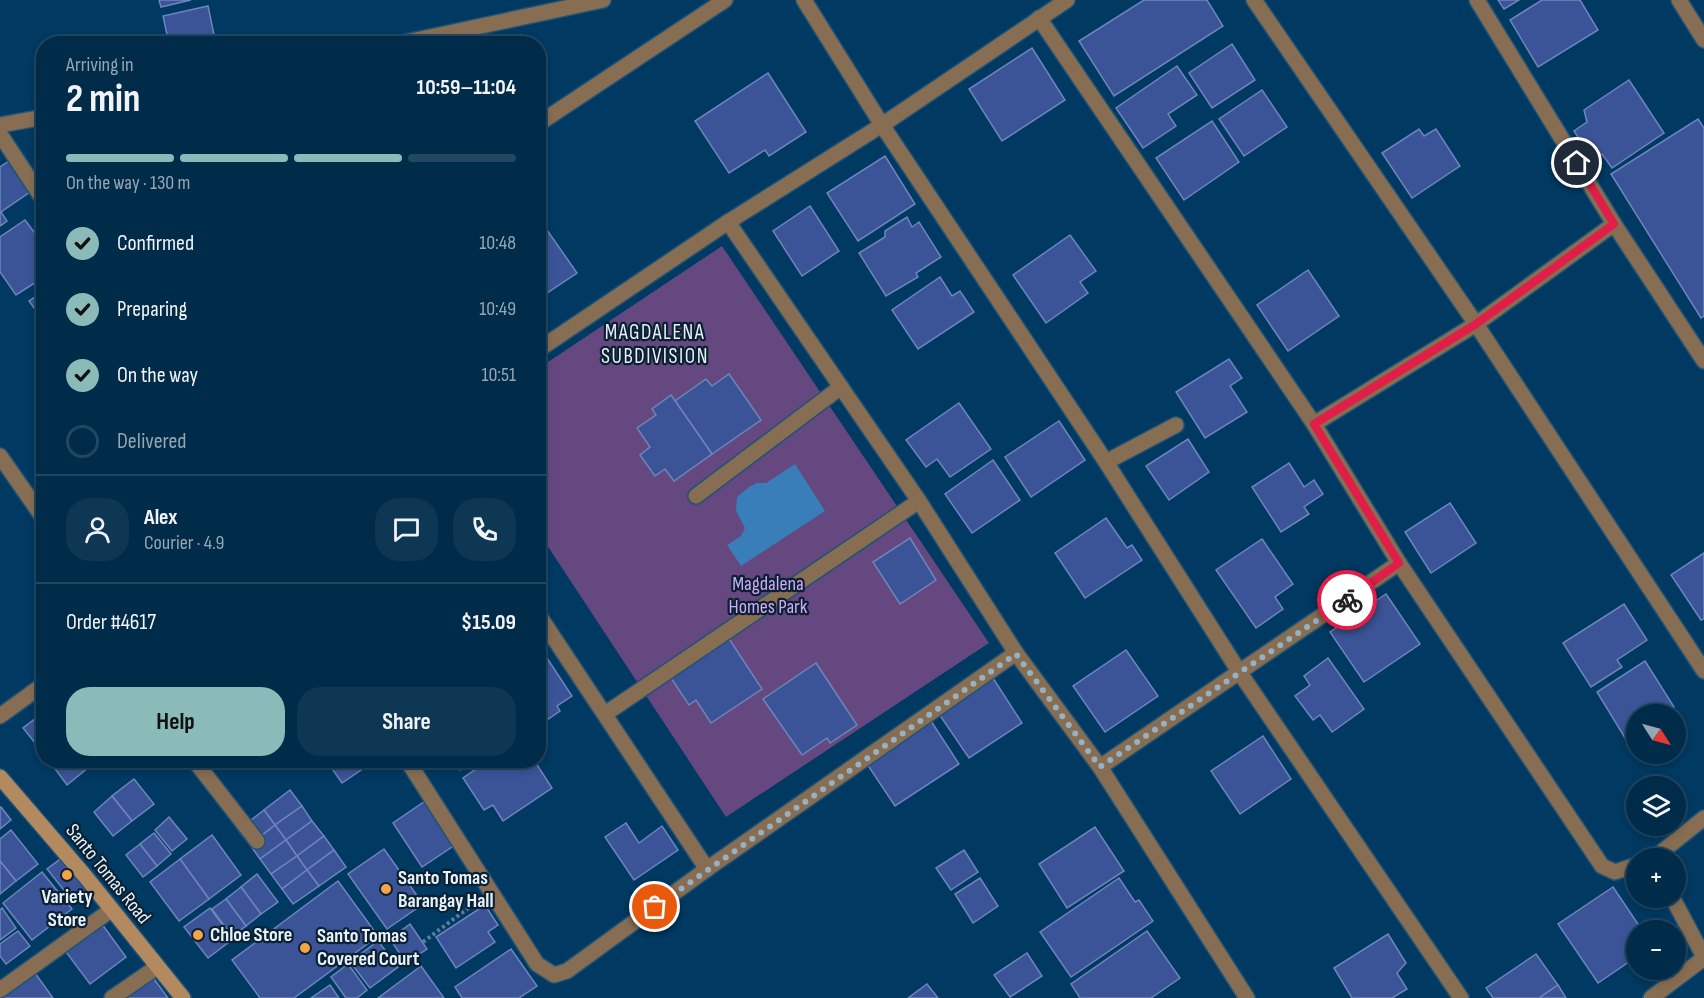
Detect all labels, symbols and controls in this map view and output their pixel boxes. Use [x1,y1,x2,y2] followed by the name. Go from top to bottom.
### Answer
[66,53,134,77] text: Arriving in
[417,74,516,101] text: 10:59–11:04
[66,76,140,123] text: 2 min
[1551,137,1602,188] pin
[1560,146,1593,179] icon: home
[66,171,190,195] text: On the way · 130 m
[66,227,99,260] icon: check
[117,230,194,257] text: Confirmed
[479,231,516,255] text: 10:48
[66,293,99,326] icon: check
[117,296,187,323] text: Preparing
[479,297,516,321] text: 10:49
[601,320,709,369] district label: MAGDALENA SUBDIVISION
[66,359,99,392] icon: check
[117,362,198,389] text: On the way
[482,363,516,387] text: 10:51
[117,428,186,455] text: Delivered
[66,498,129,561] button: person
[375,498,438,561] button: chat
[453,498,516,561] button: phone
[144,504,177,531] text: Alex
[144,531,224,555] text: Courier · 4.9
[1317,570,1377,630] courier
[729,572,808,619] park label: Magdalena Homes Park
[1331,584,1364,617] icon: bike
[66,609,156,636] text: Order #4617
[461,609,516,636] text: $15.09
[66,687,285,756] button: Help
[297,687,516,756] button: Share
[1626,704,1686,764] north arrow
[1626,704,1686,980] map controls
[1626,776,1686,836] button: layers
[60,819,156,929] street label: Santo Tomas Road
[1626,848,1686,908] button: +
[398,866,493,913] place label: Santo Tomas Barangay Hall
[60,868,74,882] marker: Variety Store
[629,881,680,932] pin
[379,882,393,896] marker: Santo Tomas Barangay Hall
[41,885,93,932] place label: Variety Store
[638,890,671,923] icon: bag
[1626,920,1686,980] button: −
[210,923,292,947] place label: Chloe Store
[317,924,420,971] place label: Santo Tomas Covered Court
[191,928,205,942] marker: Chloe Store
[298,941,312,955] marker: Santo Tomas Covered Court

